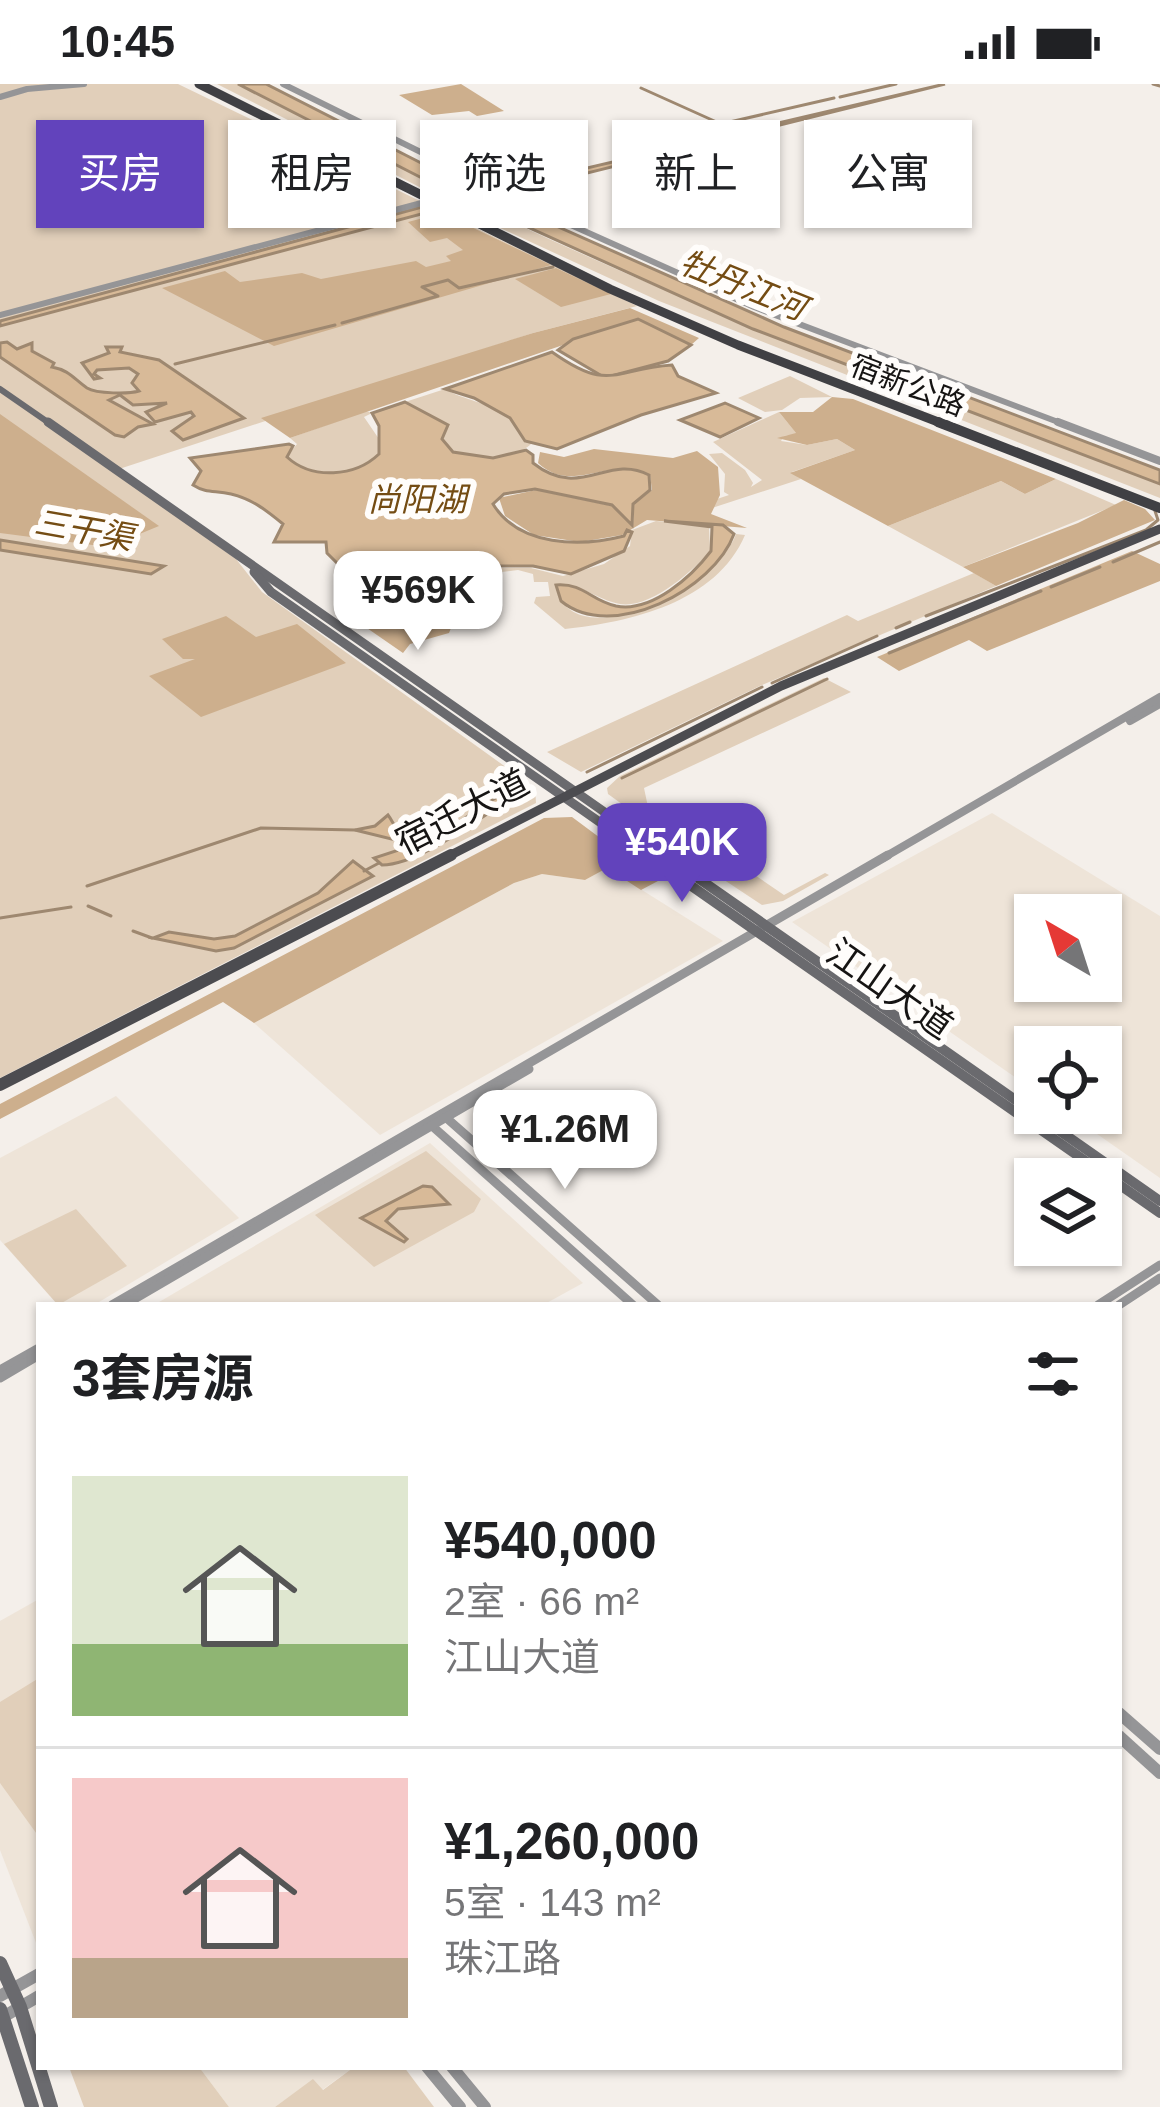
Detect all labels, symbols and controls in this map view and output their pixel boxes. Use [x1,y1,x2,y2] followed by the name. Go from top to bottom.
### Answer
[60,16,175,67] text: 10:45
[36,120,204,228] chip: 买房
[228,120,396,228] chip: 租房
[420,120,588,228] chip: 筛选
[612,120,780,228] chip: 新上
[804,120,972,228] chip: 公寓
[675,243,817,329] water label: 牡丹江河
[846,348,970,422] street label: 宿新公路
[368,481,472,518] water label: 尚阳湖
[32,503,140,558] water label: 三干渠
[334,551,502,653] pin: ¥569K
[361,568,475,611] text: ¥569K
[389,761,535,863] street label: 宿迁大道
[598,803,766,905] pin: ¥540K
[625,820,739,863] text: ¥540K
[1014,894,1122,1002] north arrow
[1014,894,1122,1266] map controls
[819,931,961,1047] street label: 江山大道
[1014,1026,1122,1134] button: locate
[467,1090,663,1192] pin: ¥1.26M
[500,1107,630,1150] text: ¥1.26M
[1014,1158,1122,1266] button: layers
[1020,1341,1086,1407] icon: filters
[72,1350,253,1407] text: 3套房源
[444,1512,657,1569] text: ¥540,000
[168,1524,312,1668] icon: home
[444,1580,639,1623] text: 2室 · 66 m²
[444,1636,600,1679] text: 江山大道
[444,1813,699,1870] text: ¥1,260,000
[168,1826,312,1970] icon: home
[444,1881,661,1924] text: 5室 · 143 m²
[444,1937,561,1980] text: 珠江路

